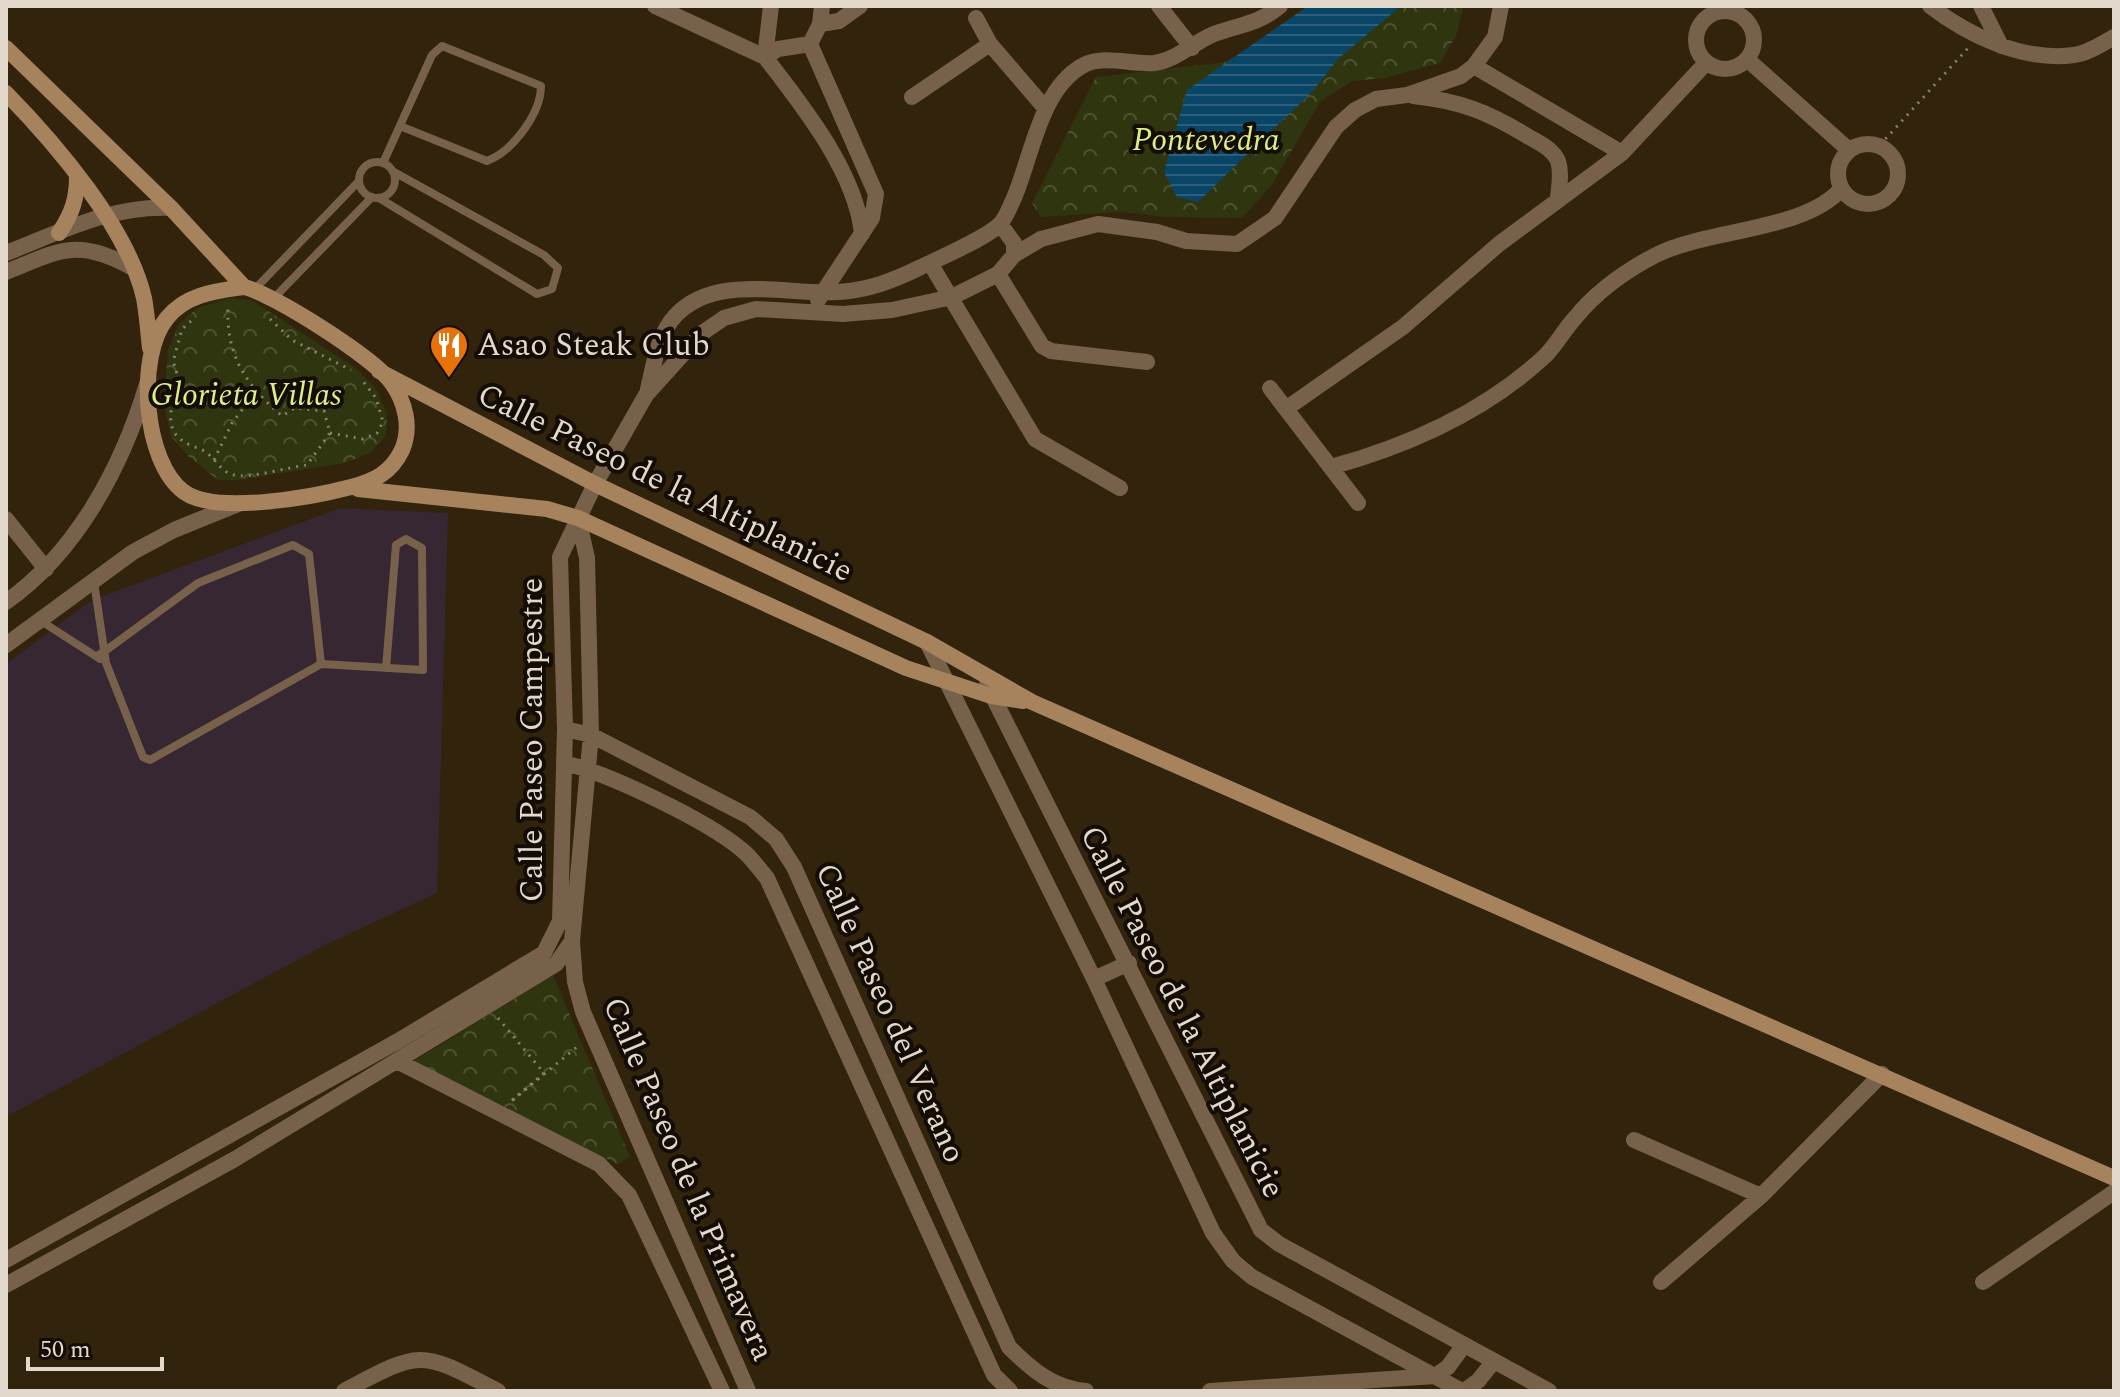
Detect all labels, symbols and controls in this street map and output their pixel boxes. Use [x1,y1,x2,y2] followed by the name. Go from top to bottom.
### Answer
[1132,116,1280,165] park label: Pontevedra
[477,321,710,370] place label: Asao Steak Club
[428,324,470,379] restaurant icon: Asao Steak Club
[151,371,341,420] park label: Glorieta Villas
[469,371,861,595] street label: Calle Paseo de la Altiplanicie
[508,578,557,902] street label: Calle Paseo Campestre
[1067,817,1297,1207] street label: Calle Paseo de la Altiplanicie
[802,855,978,1171] street label: Calle Paseo del Verano
[589,990,787,1369] street label: Calle Paseo de la Primavera
[28,1321,162,1371] scale bar
[40,1332,91,1368] text: 50 m

